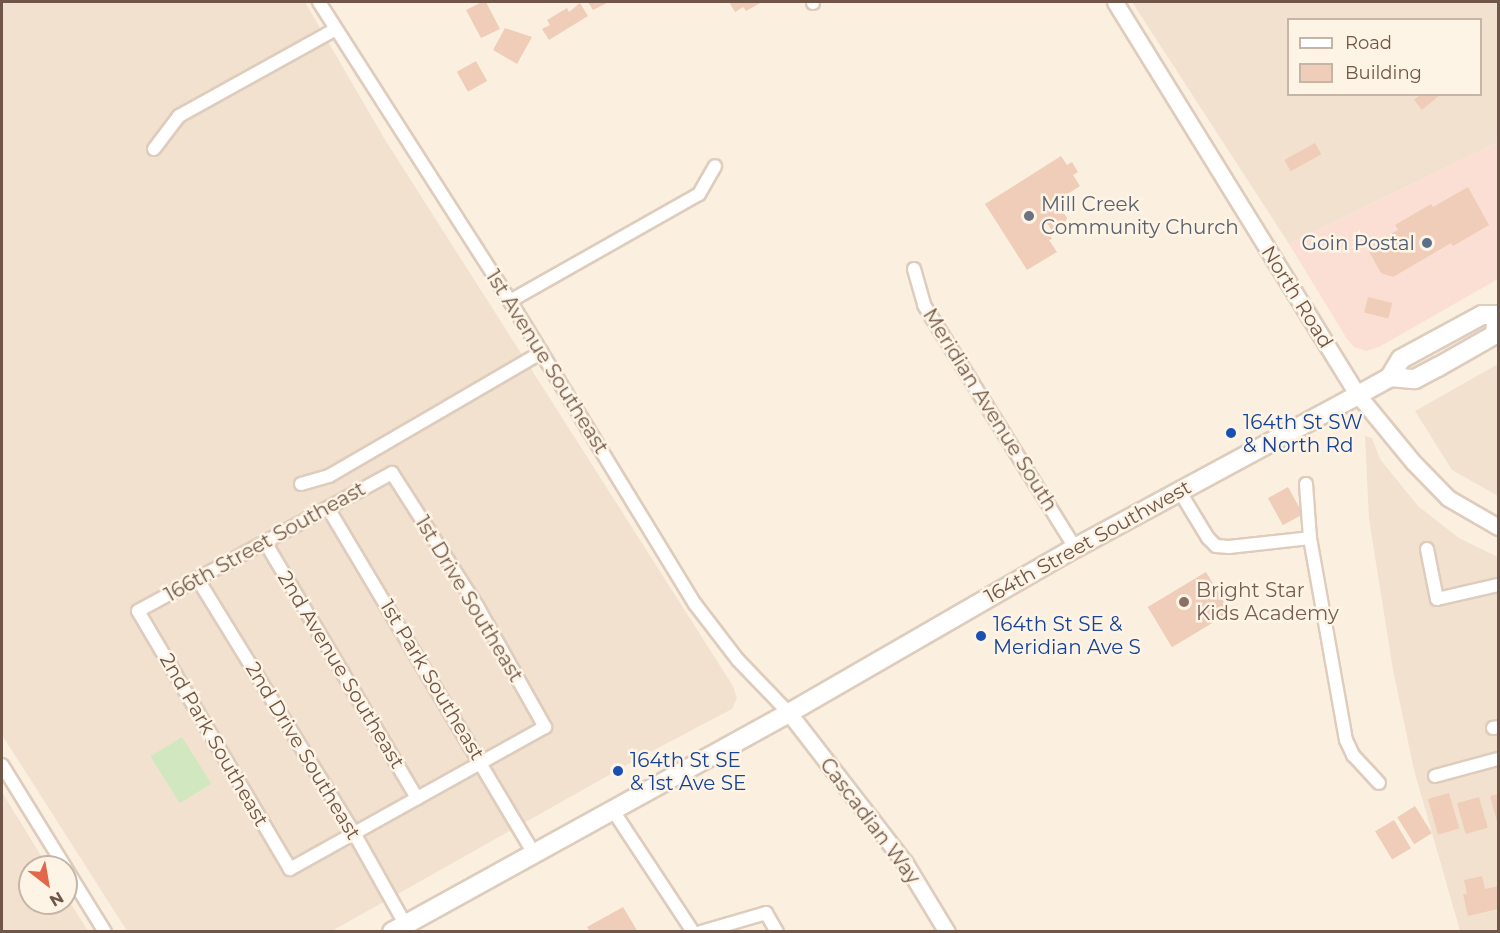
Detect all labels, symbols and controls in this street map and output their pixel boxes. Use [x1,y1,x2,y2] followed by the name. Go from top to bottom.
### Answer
[1287,18,1482,96] legend
[1345,32,1392,54] text: Road
[1345,62,1422,84] text: Building
[1041,192,1239,239] place label: Mill Creek Community Church
[1022,209,1036,223] marker: Mill Creek Community Church
[1302,231,1415,255] place label: Goin Postal
[1420,236,1434,250] marker: Goin Postal
[1256,241,1338,353] street label: North Road
[481,266,613,458] street label: 1st Avenue Southeast
[918,304,1062,516] street label: Meridian Avenue South
[1243,410,1363,457] place label: 164th St SW & North Rd
[1224,426,1238,440] marker: 164th St SW & North Rd
[981,475,1195,609] street label: 164th Street Southwest
[161,477,369,607] street label: 166th Street Southeast
[410,512,528,686] street label: 1st Drive Southeast
[273,567,409,773] street label: 2nd Avenue Southeast
[1196,578,1339,625] place label: Bright Star Kids Academy
[1177,595,1191,609] marker: Bright Star Kids Academy
[375,596,489,764] street label: 1st Park Southeast
[993,612,1141,659] place label: 164th St SE & Meridian Ave S
[974,629,988,643] marker: 164th St SE & Meridian Ave S
[155,649,273,831] street label: 2nd Park Southeast
[241,658,365,844] street label: 2nd Drive Southeast
[630,748,746,795] place label: 164th St SE & 1st Ave SE
[815,753,925,889] street label: Cascadian Way
[611,764,625,778] marker: 164th St SE & 1st Ave SE
[18,855,78,915] north arrow
[46,888,67,911] text: N

